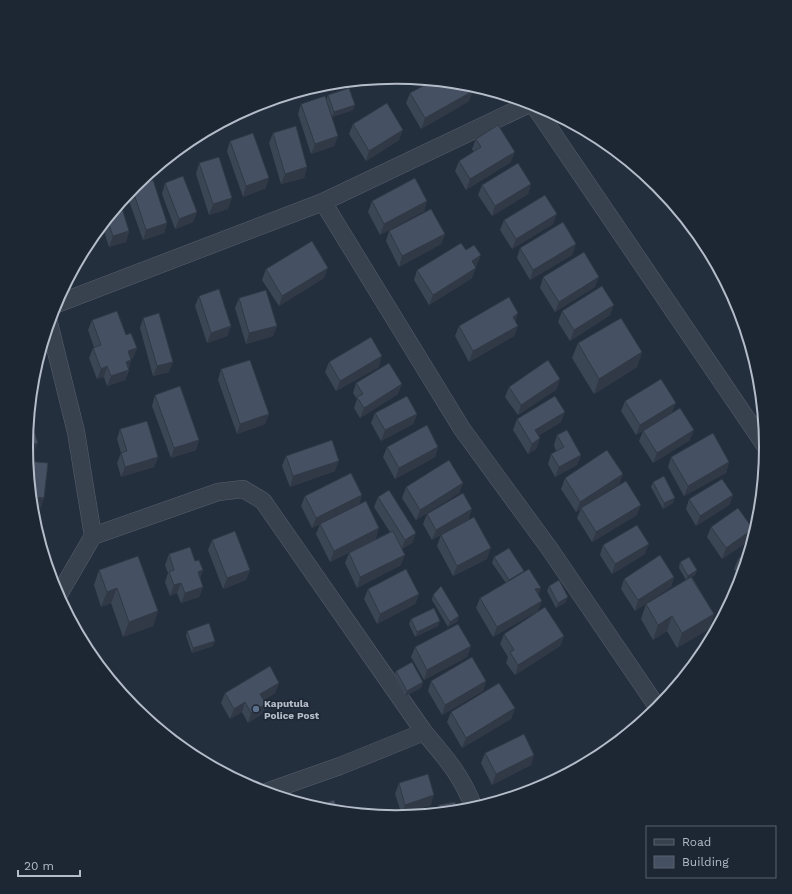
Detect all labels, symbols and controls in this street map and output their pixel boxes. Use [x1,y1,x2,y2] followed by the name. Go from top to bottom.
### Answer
[264,698,320,721] place label: Kaputula Police Post
[251,704,261,714] marker: Kaputula Police Post
[646,826,776,878] legend
[682,835,711,849] text: Road
[18,852,80,878] scale bar
[682,855,729,869] text: Building
[24,859,54,873] text: 20 m

